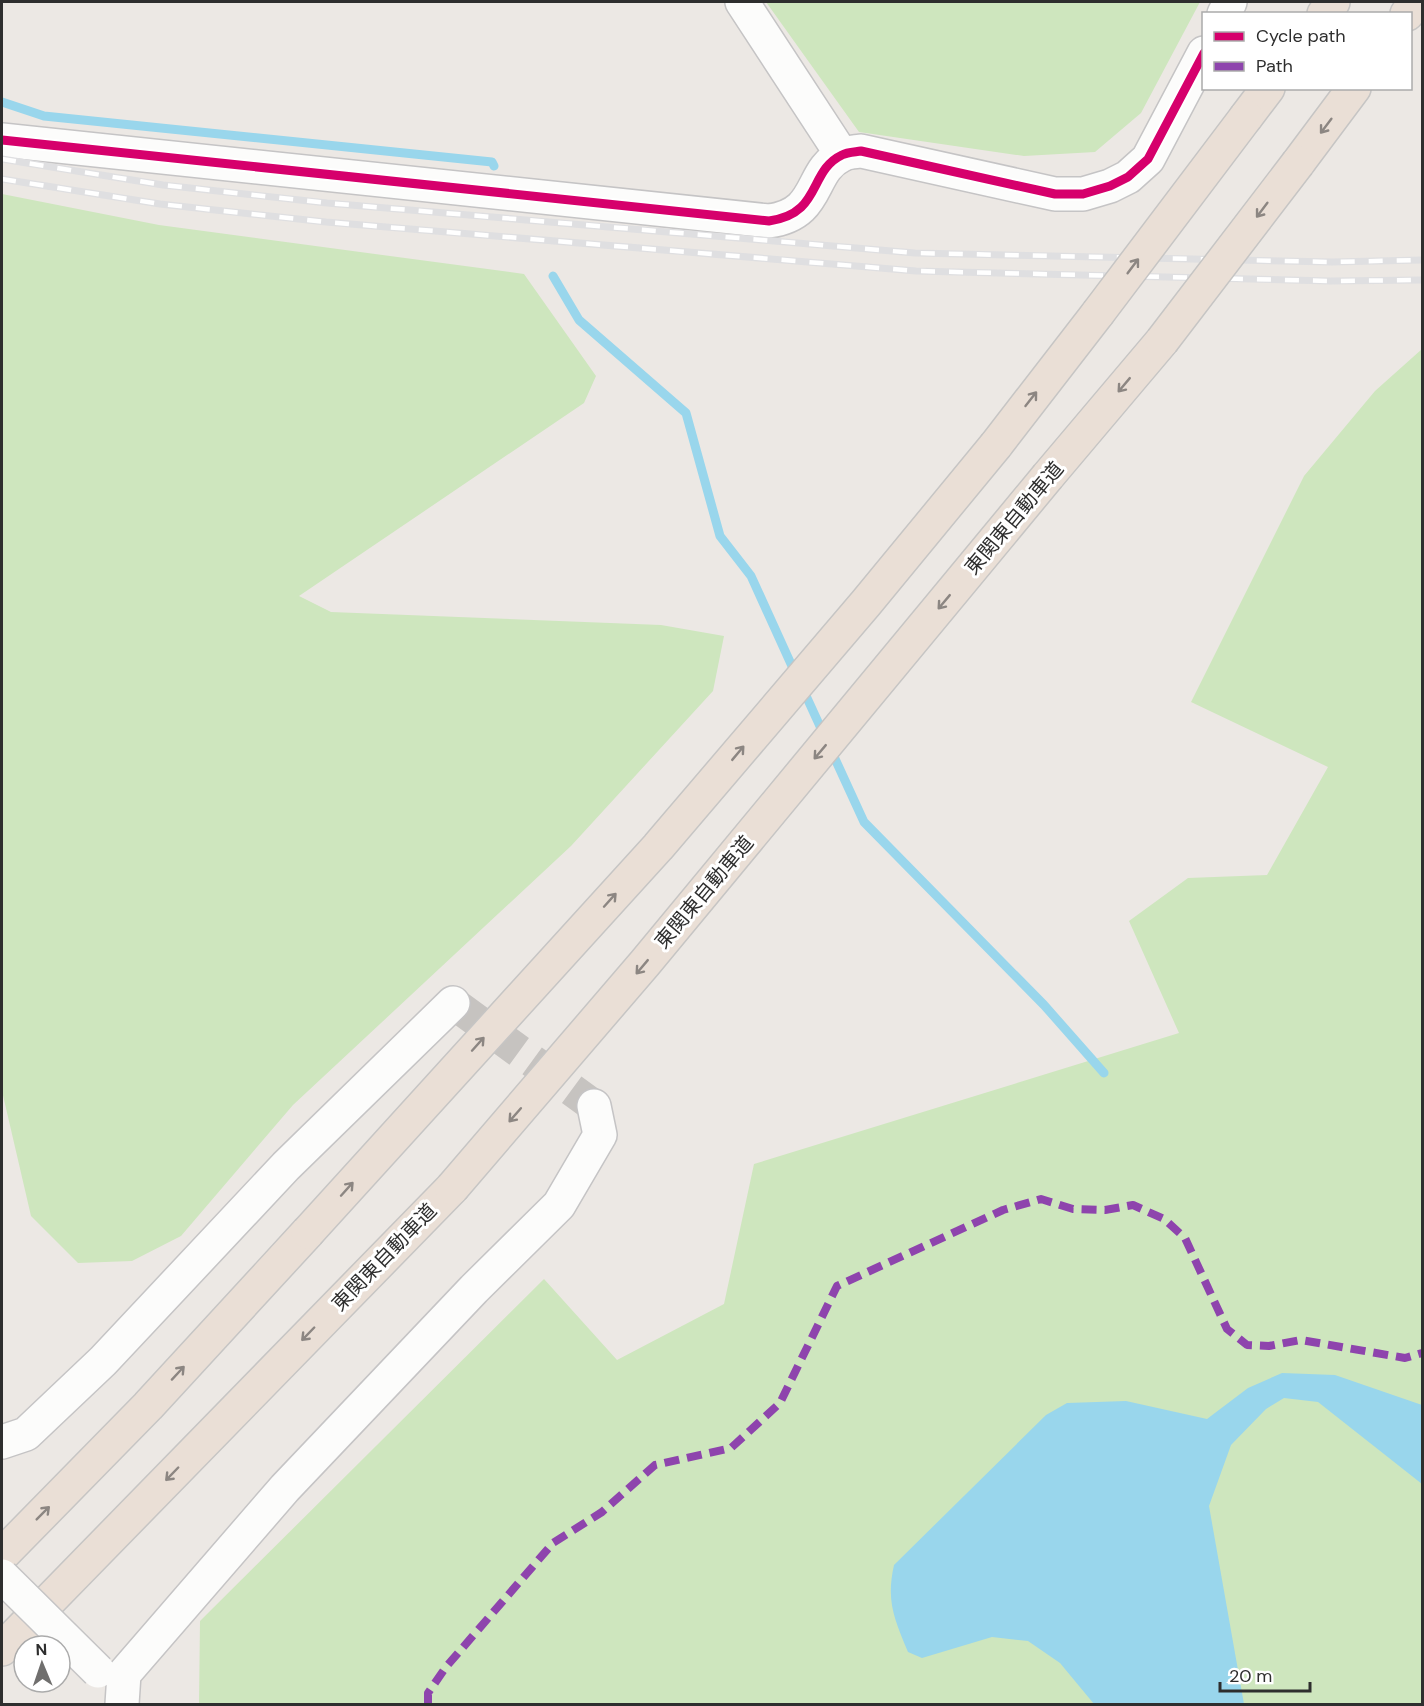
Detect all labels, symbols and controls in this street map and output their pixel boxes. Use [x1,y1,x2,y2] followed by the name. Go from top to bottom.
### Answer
[1202,12,1412,90] legend
[1256,24,1346,48] text: Cycle path
[1256,54,1293,78] text: Path
[1319,117,1332,133] one-way arrow
[1256,201,1268,217] one-way arrow
[1127,258,1140,274] one-way arrow
[1118,377,1131,393] one-way arrow
[1025,391,1038,407] one-way arrow
[959,456,1069,580] street label: 東関東自動車道
[938,593,951,609] one-way arrow
[813,744,827,759] one-way arrow
[731,746,745,761] one-way arrow
[649,830,759,954] street label: 東関東自動車道
[602,893,616,908] one-way arrow
[635,959,649,974] one-way arrow
[471,1037,485,1052] one-way arrow
[508,1107,522,1122] one-way arrow
[340,1182,354,1197] one-way arrow
[326,1198,442,1316] street label: 東関東自動車道
[300,1327,315,1342] one-way arrow
[171,1366,185,1381] one-way arrow
[164,1467,179,1482] one-way arrow
[35,1506,50,1521] one-way arrow
[12,1634,72,1694] north arrow
[35,1639,48,1660] text: N
[1220,1655,1310,1693] scale bar
[1229,1664,1272,1688] text: 20 m

